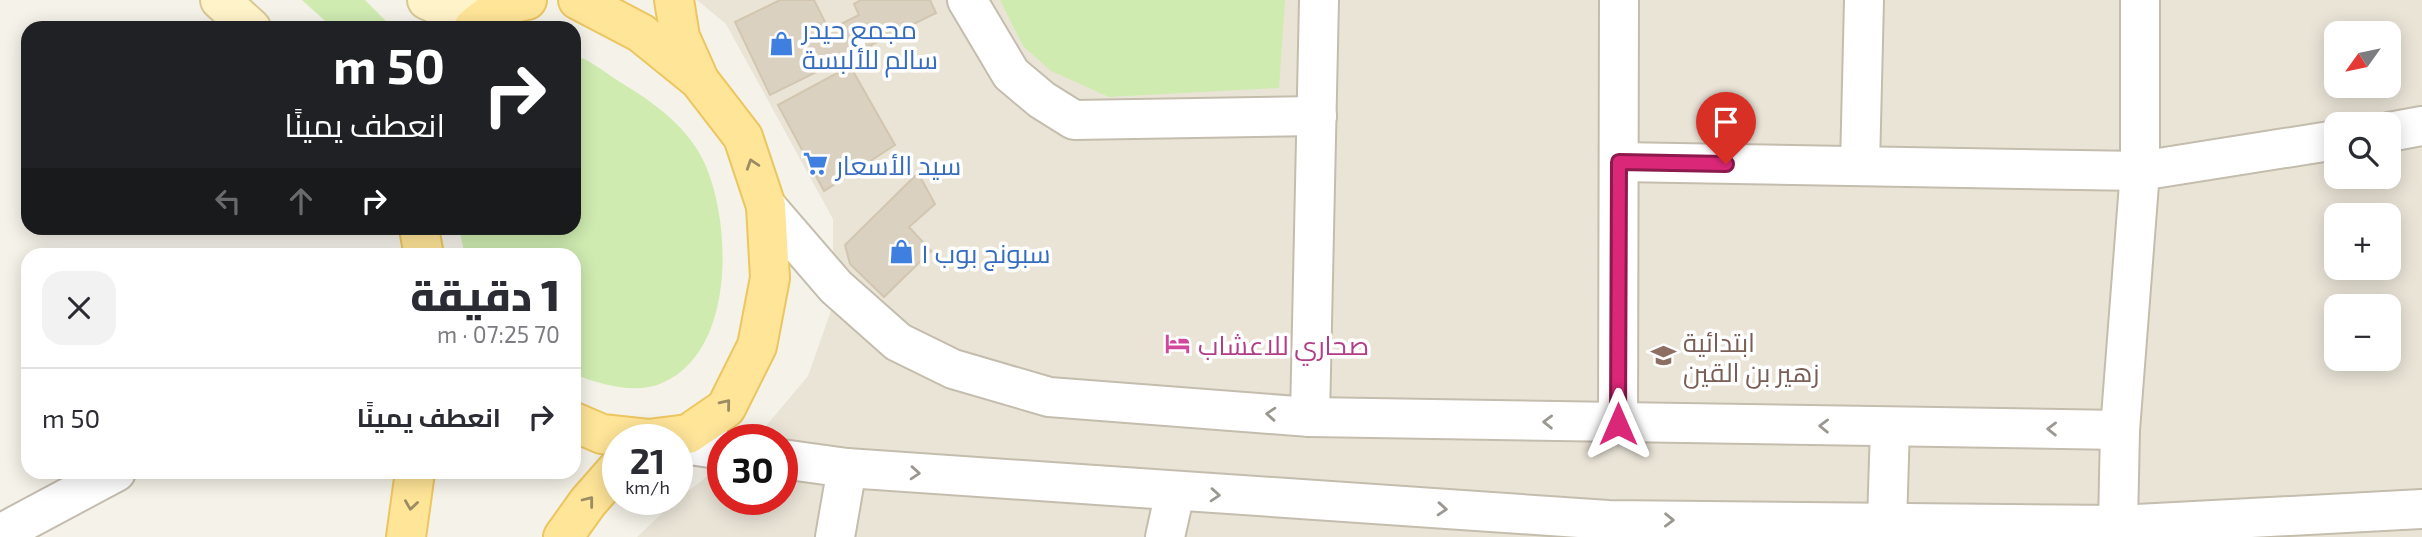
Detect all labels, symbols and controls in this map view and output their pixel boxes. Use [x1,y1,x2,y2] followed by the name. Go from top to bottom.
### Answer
[800,13,938,78] place label: مجمع حيدر سالم للألبسة
[2324,21,2401,98] north arrow
[2324,21,2401,371] map controls
[768,29,796,57] shop icon: مجمع حيدر سالم للألبسة
[333,35,445,94] text: 50 m
[469,49,560,140] icon: right
[1696,92,1756,164] pin
[1707,103,1745,141] icon: arrive
[284,105,445,143] text: انعطف يمينًا
[2324,112,2401,189] button: search
[834,149,961,181] place label: سيد الأسعار
[802,150,830,178] supermarket icon: سيد الأسعار
[746,158,760,170] one-way arrow
[209,182,247,220] icon: left
[282,182,320,220] icon: ahead
[355,182,393,220] icon: right
[2324,203,2401,280] button: +
[921,237,1051,271] place label: سبونج بوب ١
[887,238,915,266] shop icon: سبونج بوب ١
[410,269,560,319] text: 1 دقيقة
[42,271,116,345] button: close
[2324,294,2401,371] button: −
[437,320,560,348] text: 70 m · 07:25
[1683,326,1819,389] place label: ابتدائية زهير بن القين
[1198,329,1369,366] place label: صحاري للاعشاب
[1164,330,1192,358] hotel icon: صحاري للاعشاب
[1649,342,1677,370] school or university icon: ابتدائية زهير بن القين
[1581,387,1655,461] position arrow
[522,398,560,436] icon: right
[718,399,731,412] one-way arrow
[357,401,501,432] text: انعطف يمينًا
[42,402,100,433] text: 50 m
[1266,407,1277,422] one-way arrow
[1542,415,1553,430] one-way arrow
[1818,418,1829,434] one-way arrow
[2046,421,2056,437] one-way arrow
[707,424,798,515] speed limit sign: 30
[630,439,665,481] text: 21
[909,465,920,480] one-way arrow
[625,476,670,498] text: km/h
[1210,487,1221,502] one-way arrow
[580,496,593,509] one-way arrow
[403,499,418,511] one-way arrow
[1437,501,1448,516] one-way arrow
[1664,512,1675,528] one-way arrow

